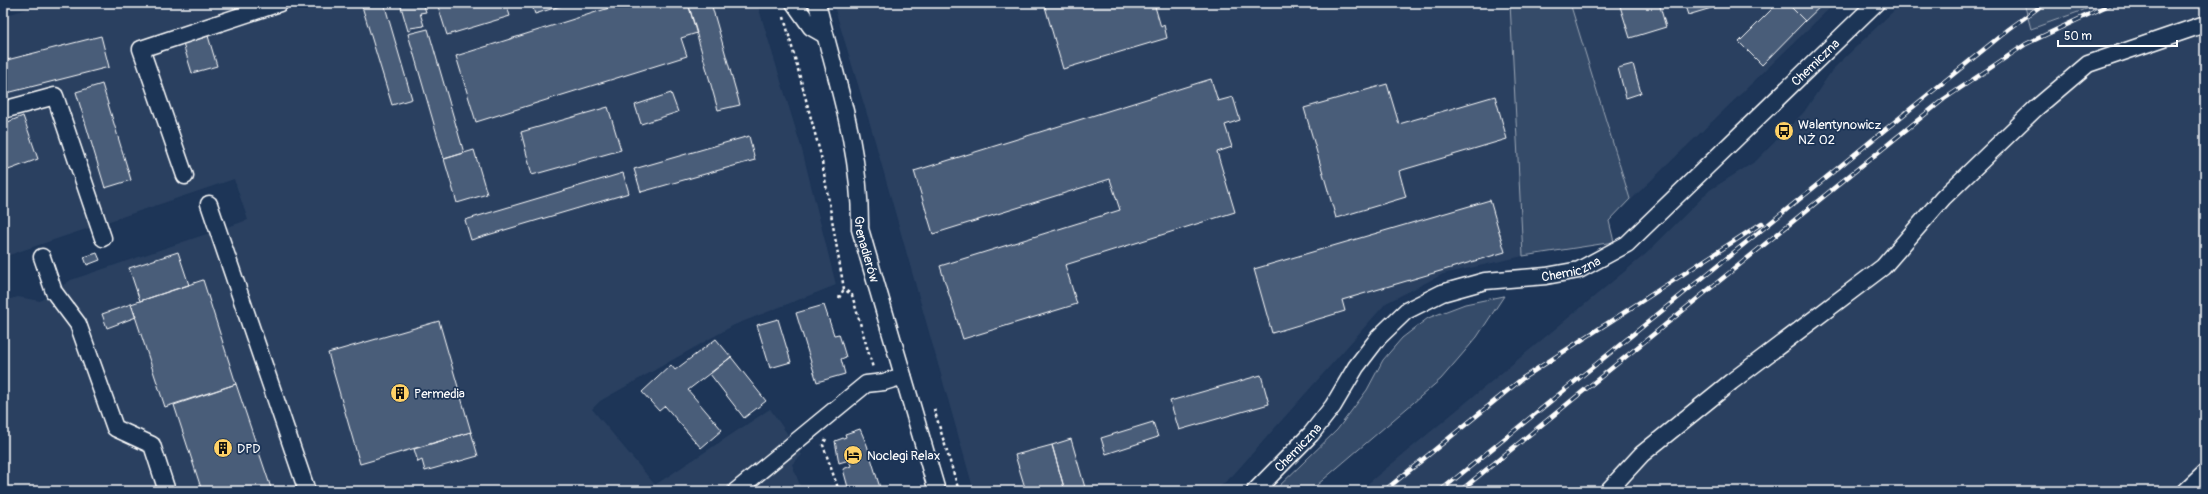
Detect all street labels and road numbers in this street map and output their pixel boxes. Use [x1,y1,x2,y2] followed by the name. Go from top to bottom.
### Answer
[1788,36,1843,90] street label: Chemiczna
[851,216,882,285] street label: Grenadierów
[1541,253,1603,285] street label: Chemiczna
[1271,421,1325,476] street label: Chemiczna

